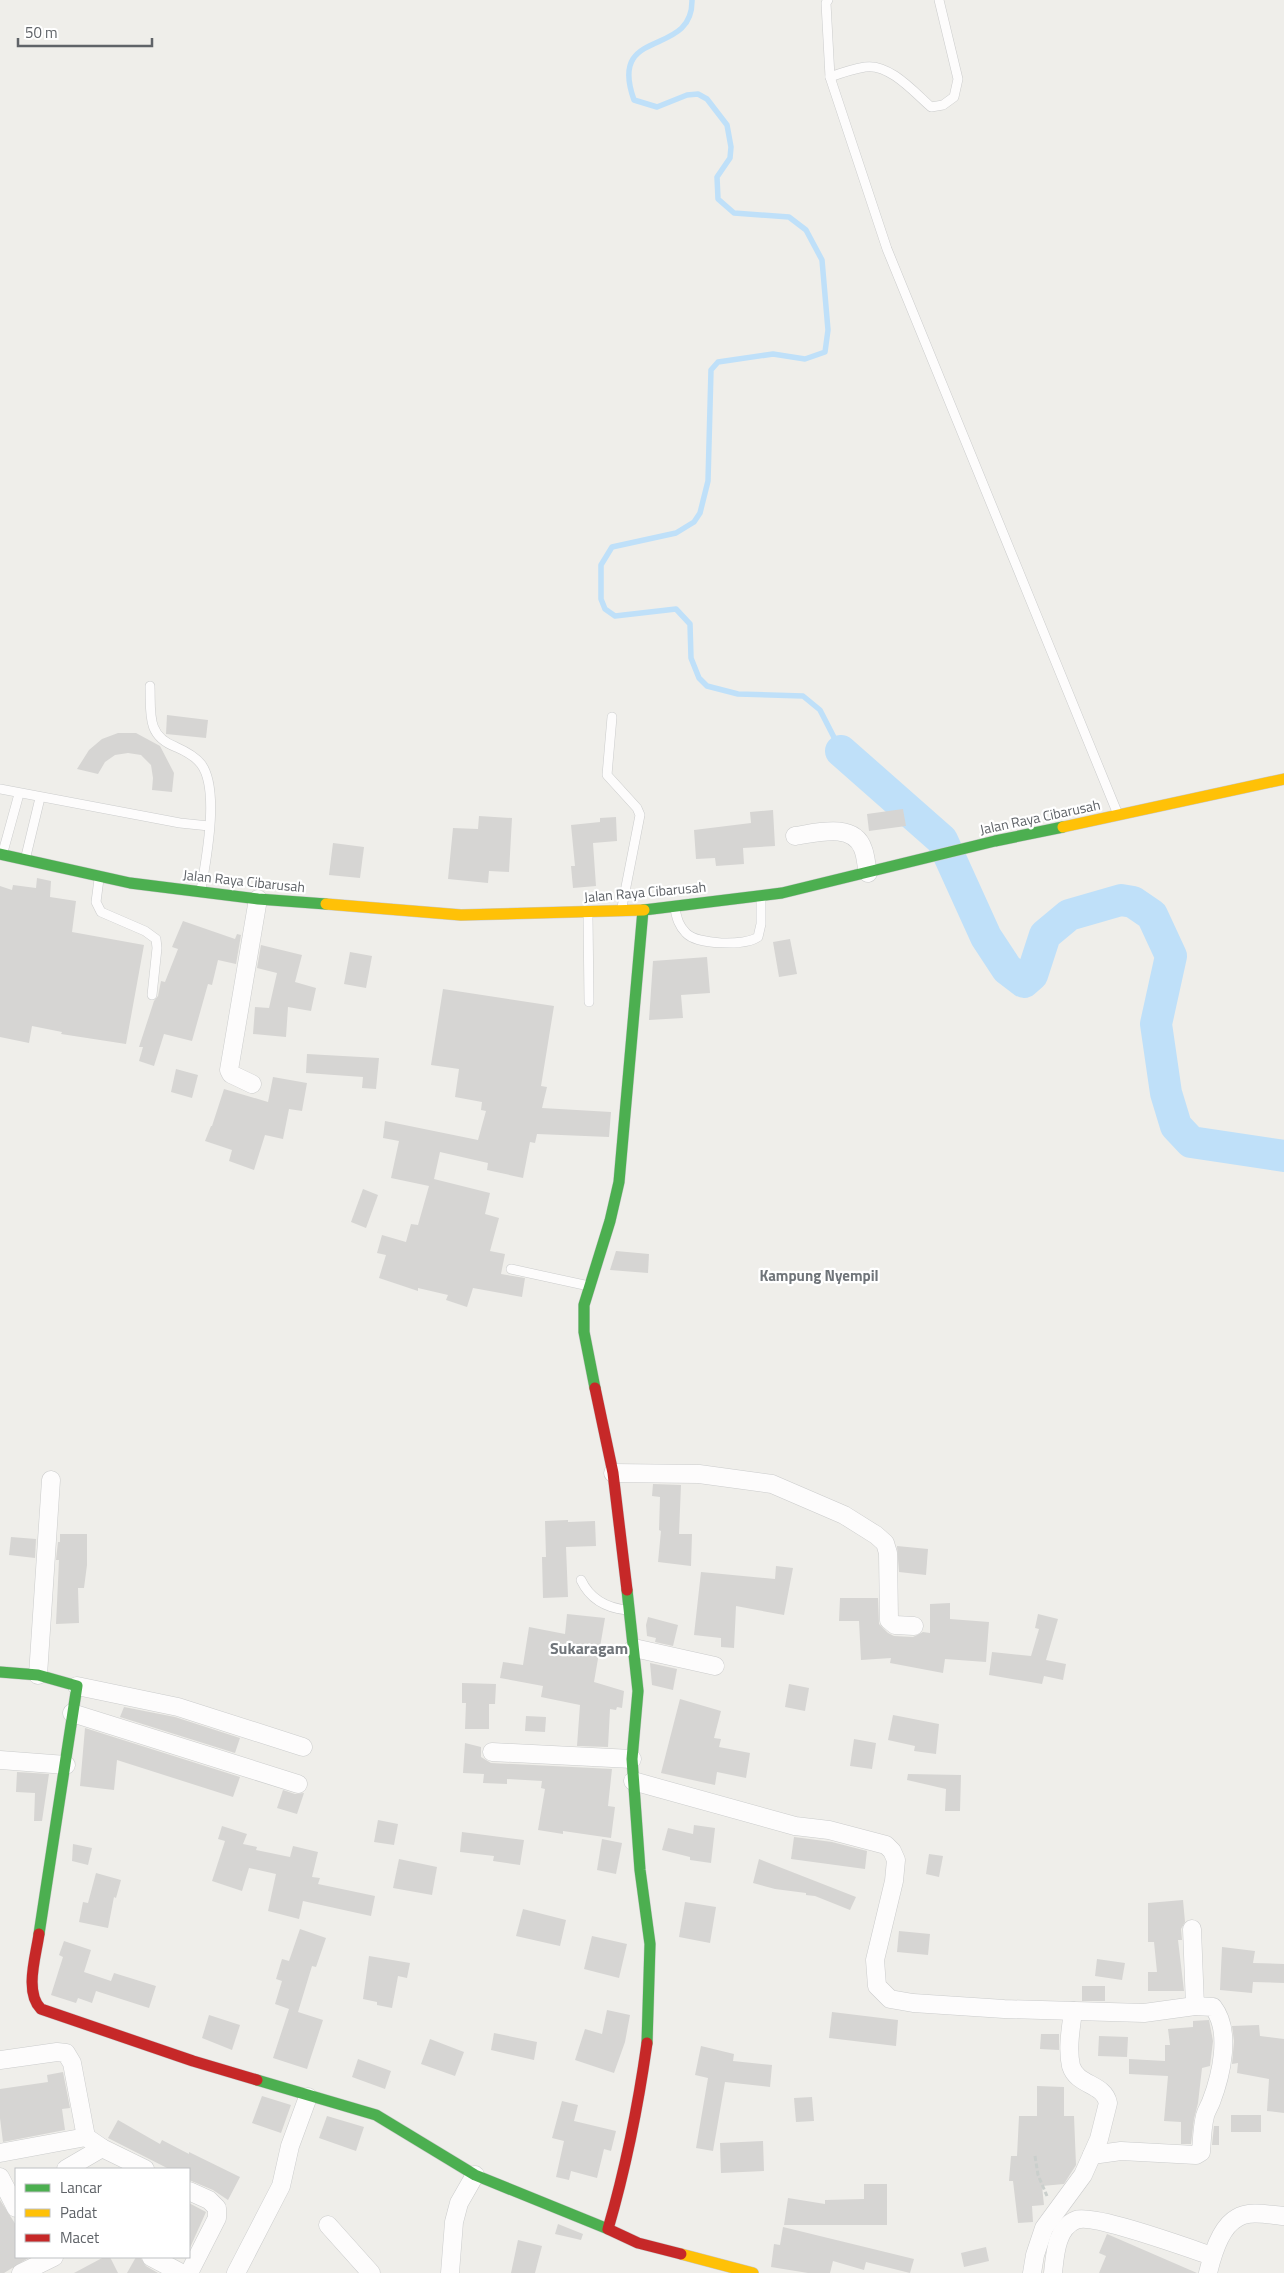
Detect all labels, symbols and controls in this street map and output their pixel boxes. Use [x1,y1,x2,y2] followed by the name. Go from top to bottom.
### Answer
[18,15,151,47] scale bar
[25,21,58,44] text: 50 m
[978,793,1102,840] street label: Jalan Raya Cibarusah
[182,864,306,897] street label: Jalan Raya Cibarusah
[583,876,707,907] street label: Jalan Raya Cibarusah
[759,1264,879,1287] district label: Kampung Nyempil
[550,1636,628,1660] district label: Sukaragam
[15,2168,190,2258] legend
[60,2176,102,2199] text: Lancar
[60,2201,98,2224] text: Padat
[60,2226,100,2249] text: Macet

